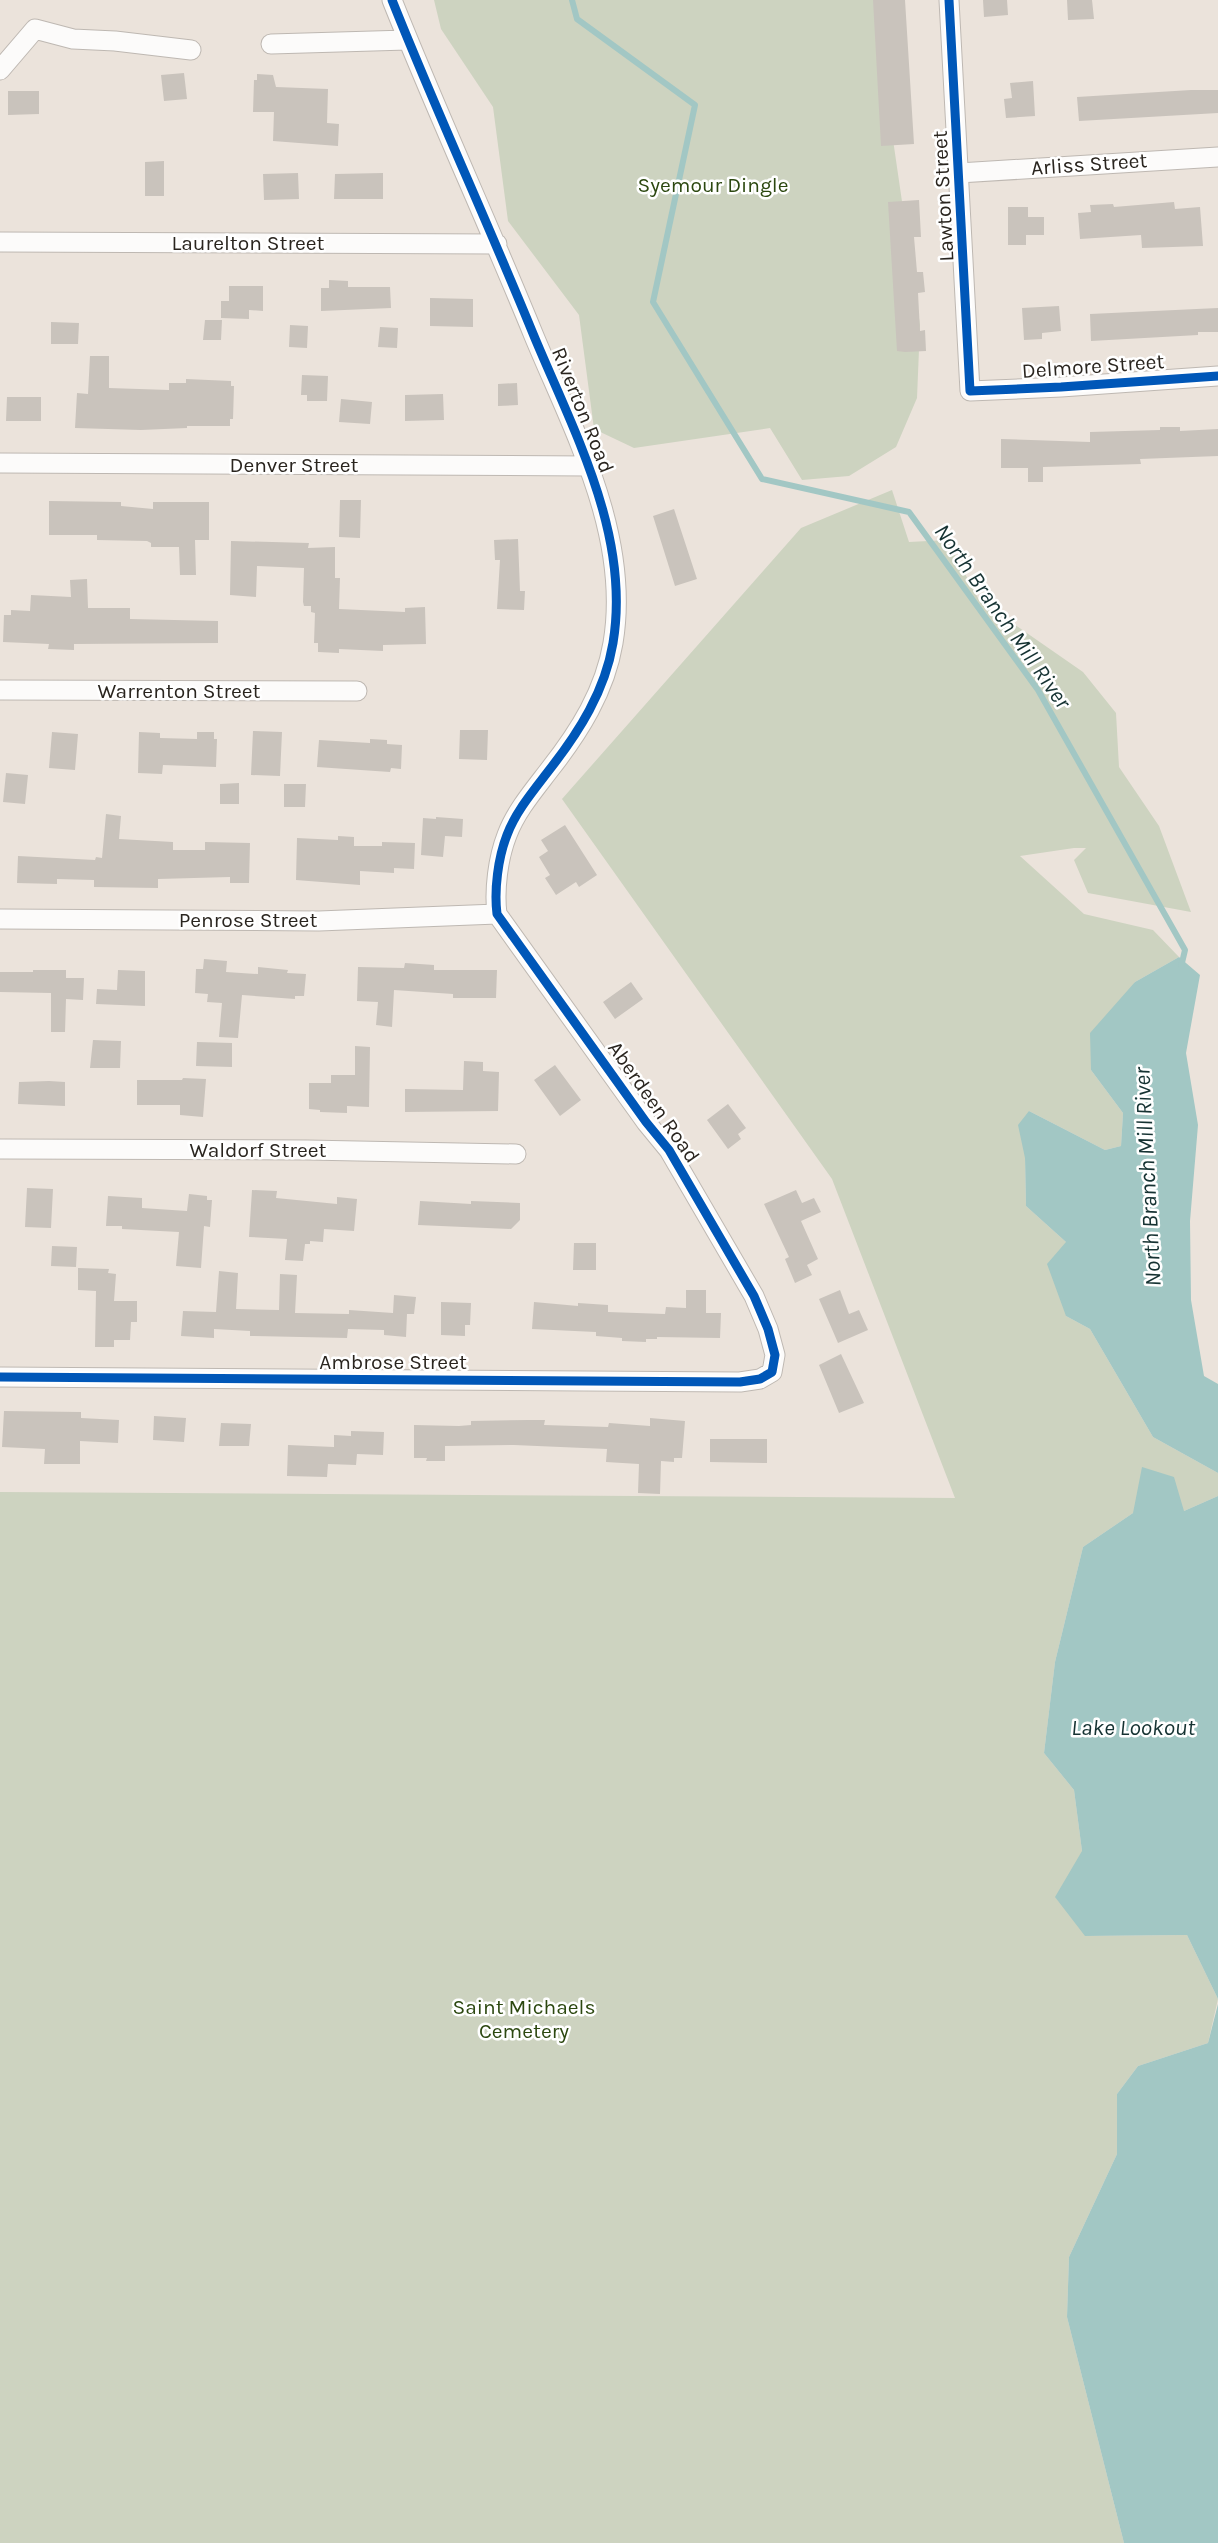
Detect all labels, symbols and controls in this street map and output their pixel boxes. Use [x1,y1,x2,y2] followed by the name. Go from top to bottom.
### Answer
[928,130,958,262] street label: Lawton Street
[1030,148,1148,180] street label: Arliss Street
[638,173,788,197] park label: Syemour Dingle
[171,231,325,255] street label: Laurelton Street
[547,344,619,476] street label: Riverton Road
[1021,349,1165,383] street label: Delmore Street
[230,453,359,477] street label: Denver Street
[929,519,1077,715] water label: North Branch Mill River
[98,679,261,703] street label: Warrenton Street
[179,908,317,932] street label: Penrose Street
[603,1037,705,1167] street label: Aberdeen Road
[1128,1066,1167,1287] water label: North Branch Mill River
[190,1138,327,1162] street label: Waldorf Street
[319,1350,467,1374] street label: Ambrose Street
[1071,1714,1196,1741] water label: Lake Lookout
[453,1995,595,2043] park label: Saint Michaels Cemetery

